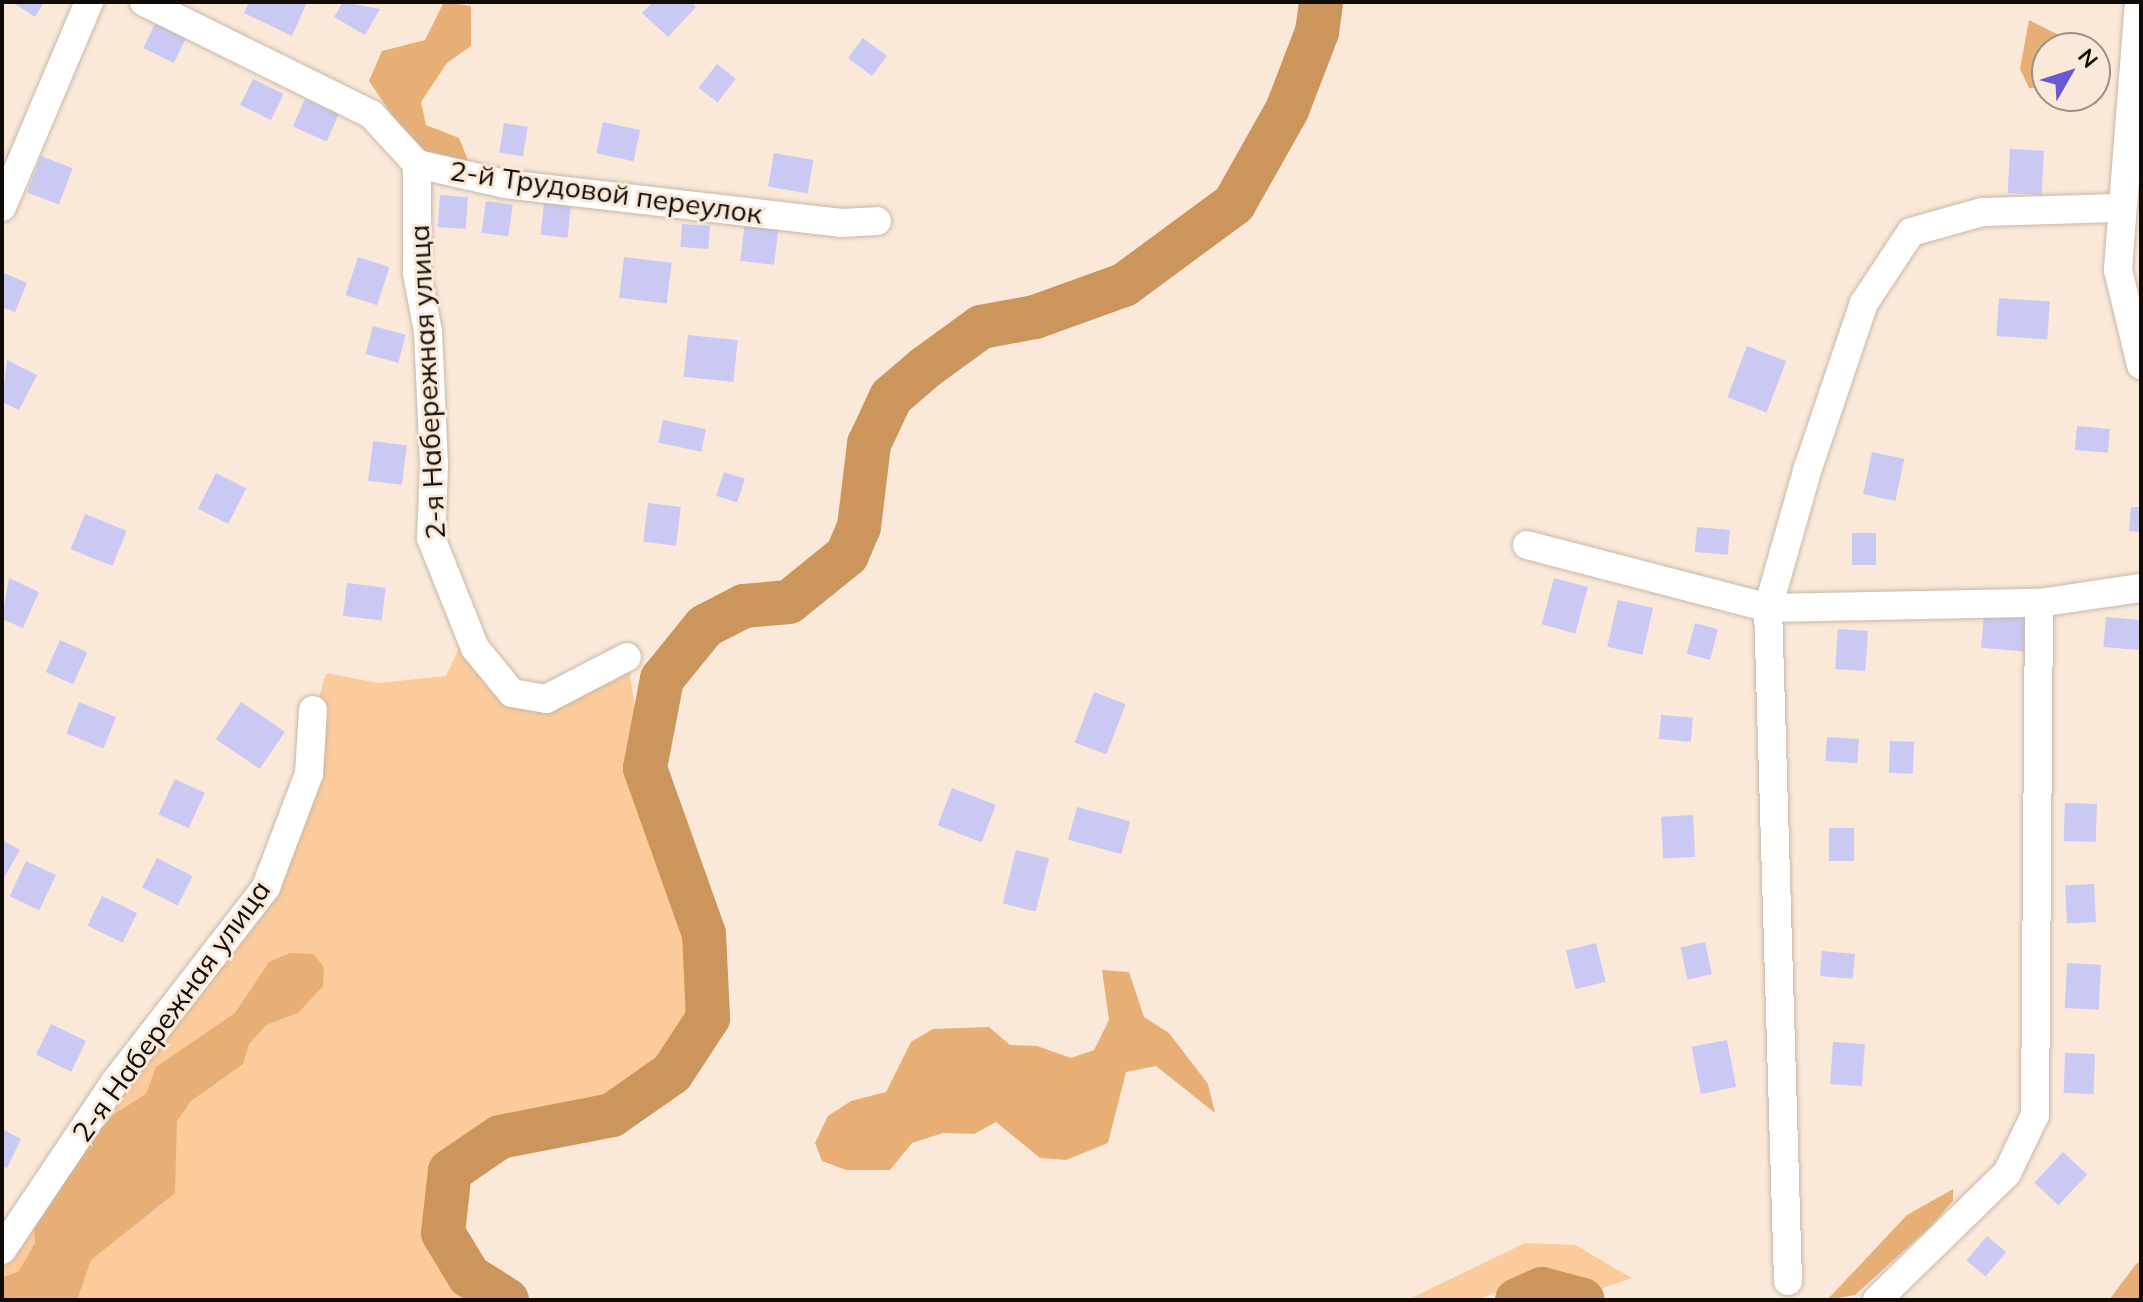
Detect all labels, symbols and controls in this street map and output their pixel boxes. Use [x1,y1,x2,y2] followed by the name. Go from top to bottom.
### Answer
[2031,32,2111,112] north arrow
[2072,43,2104,73] text: N
[448,153,764,231] street label: 2-й Трудовой переулок
[402,224,452,540] street label: 2-я Набережная улица
[65,874,277,1148] street label: 2-я Набережная улица

